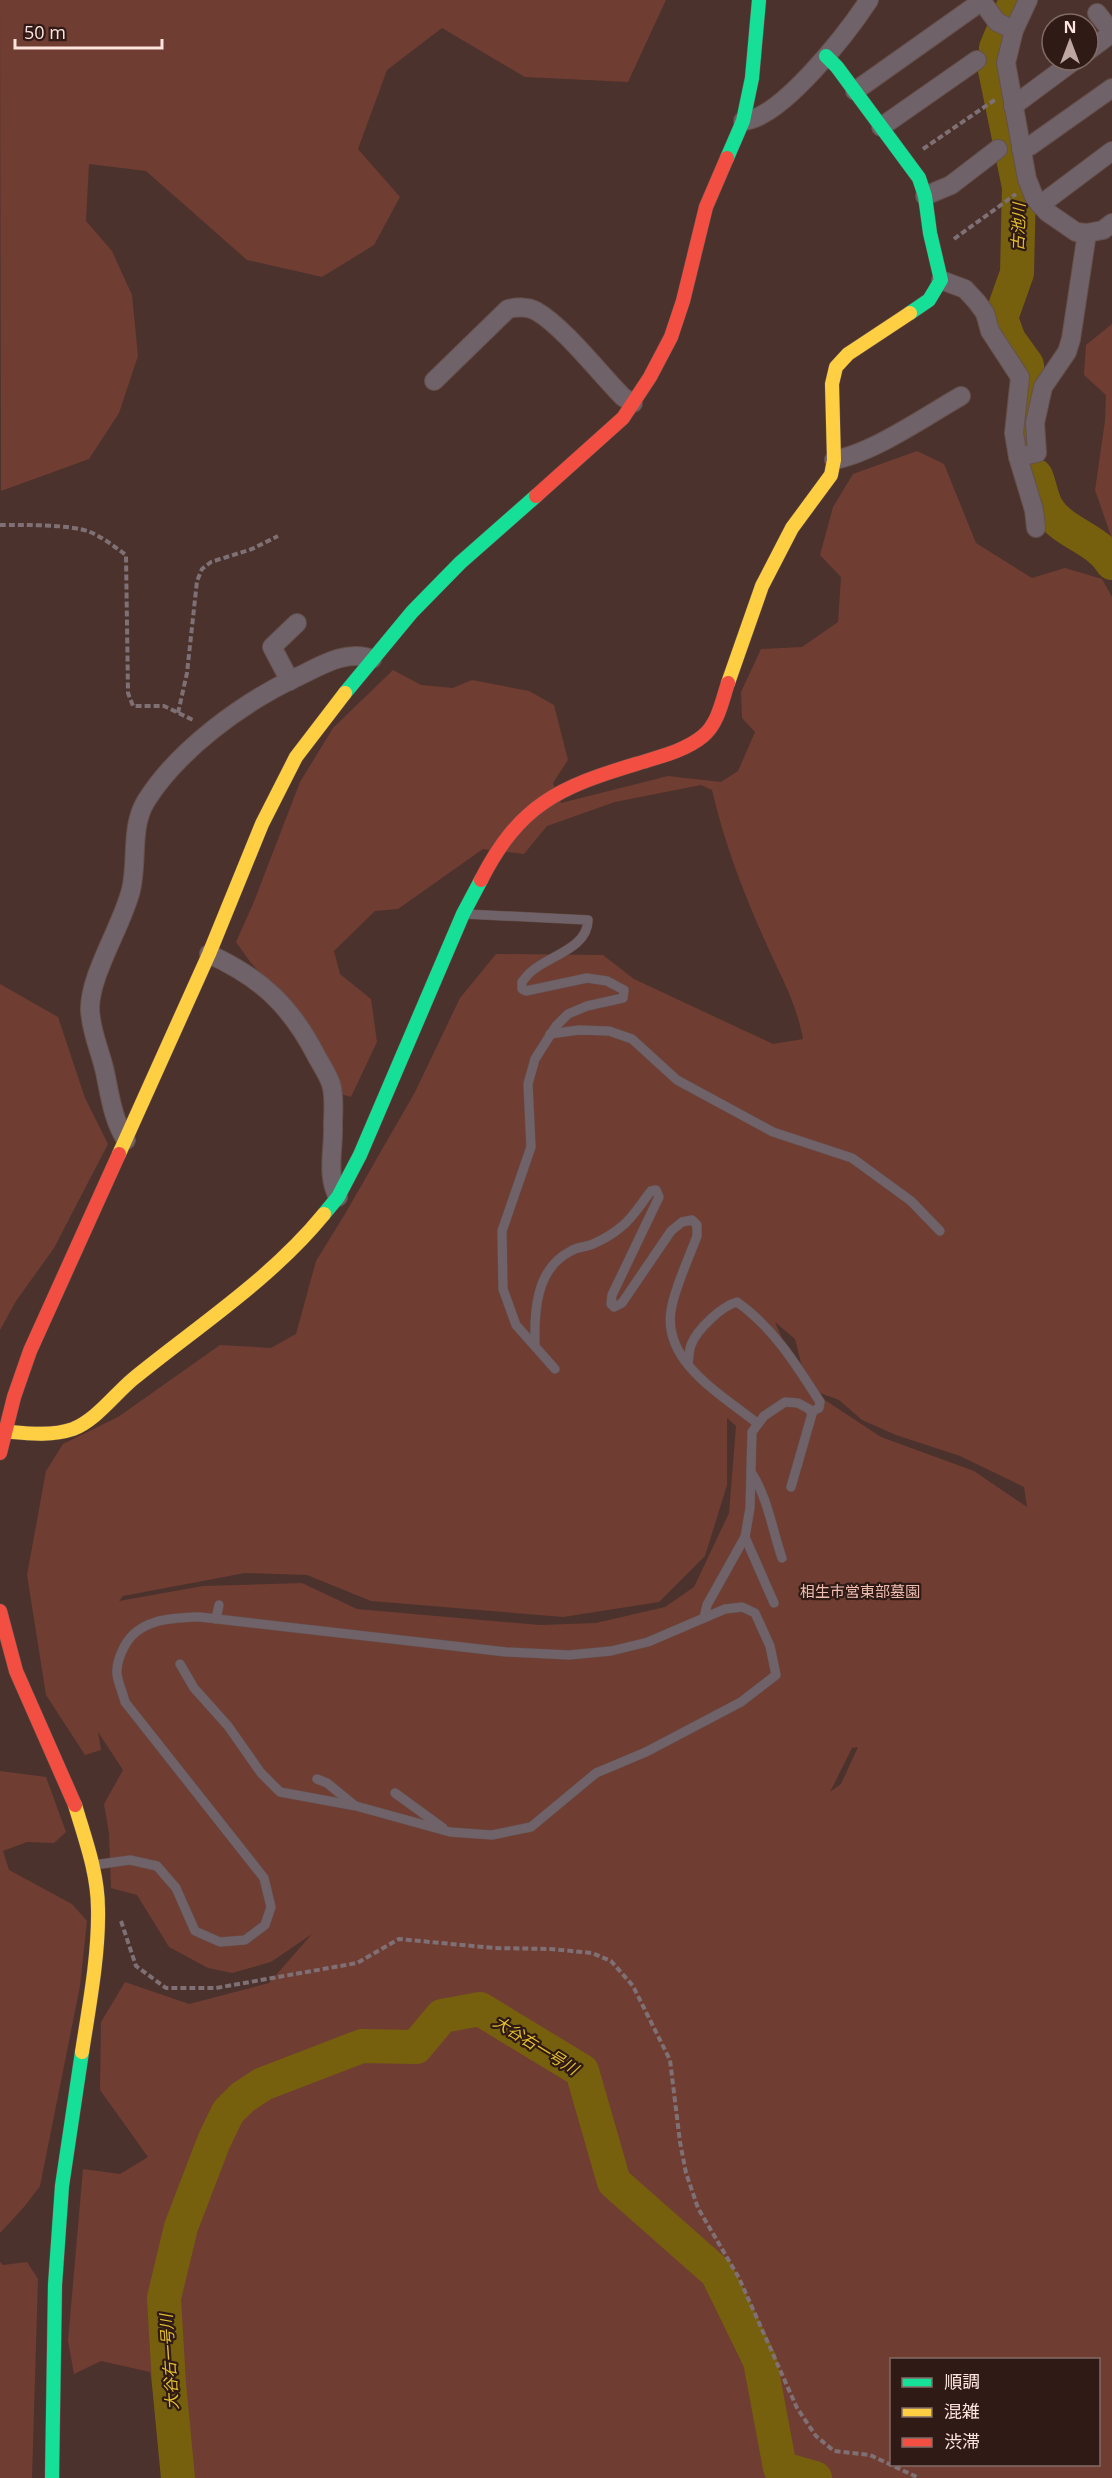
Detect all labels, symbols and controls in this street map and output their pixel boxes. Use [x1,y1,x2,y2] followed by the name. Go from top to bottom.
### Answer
[15,12,162,50] scale bar
[1040,12,1100,72] north arrow
[1063,16,1077,38] text: N
[24,20,66,44] text: 50 m
[1006,201,1030,251] water label: 古池川
[800,1581,920,1601] park label: 相生市営東部墓園
[489,2010,584,2081] water label: 大谷右一号川
[155,2311,183,2411] water label: 大谷右一号川
[890,2358,1100,2466] legend
[944,2369,980,2393] text: 順調
[944,2399,980,2423] text: 混雑
[944,2429,980,2453] text: 渋滞

